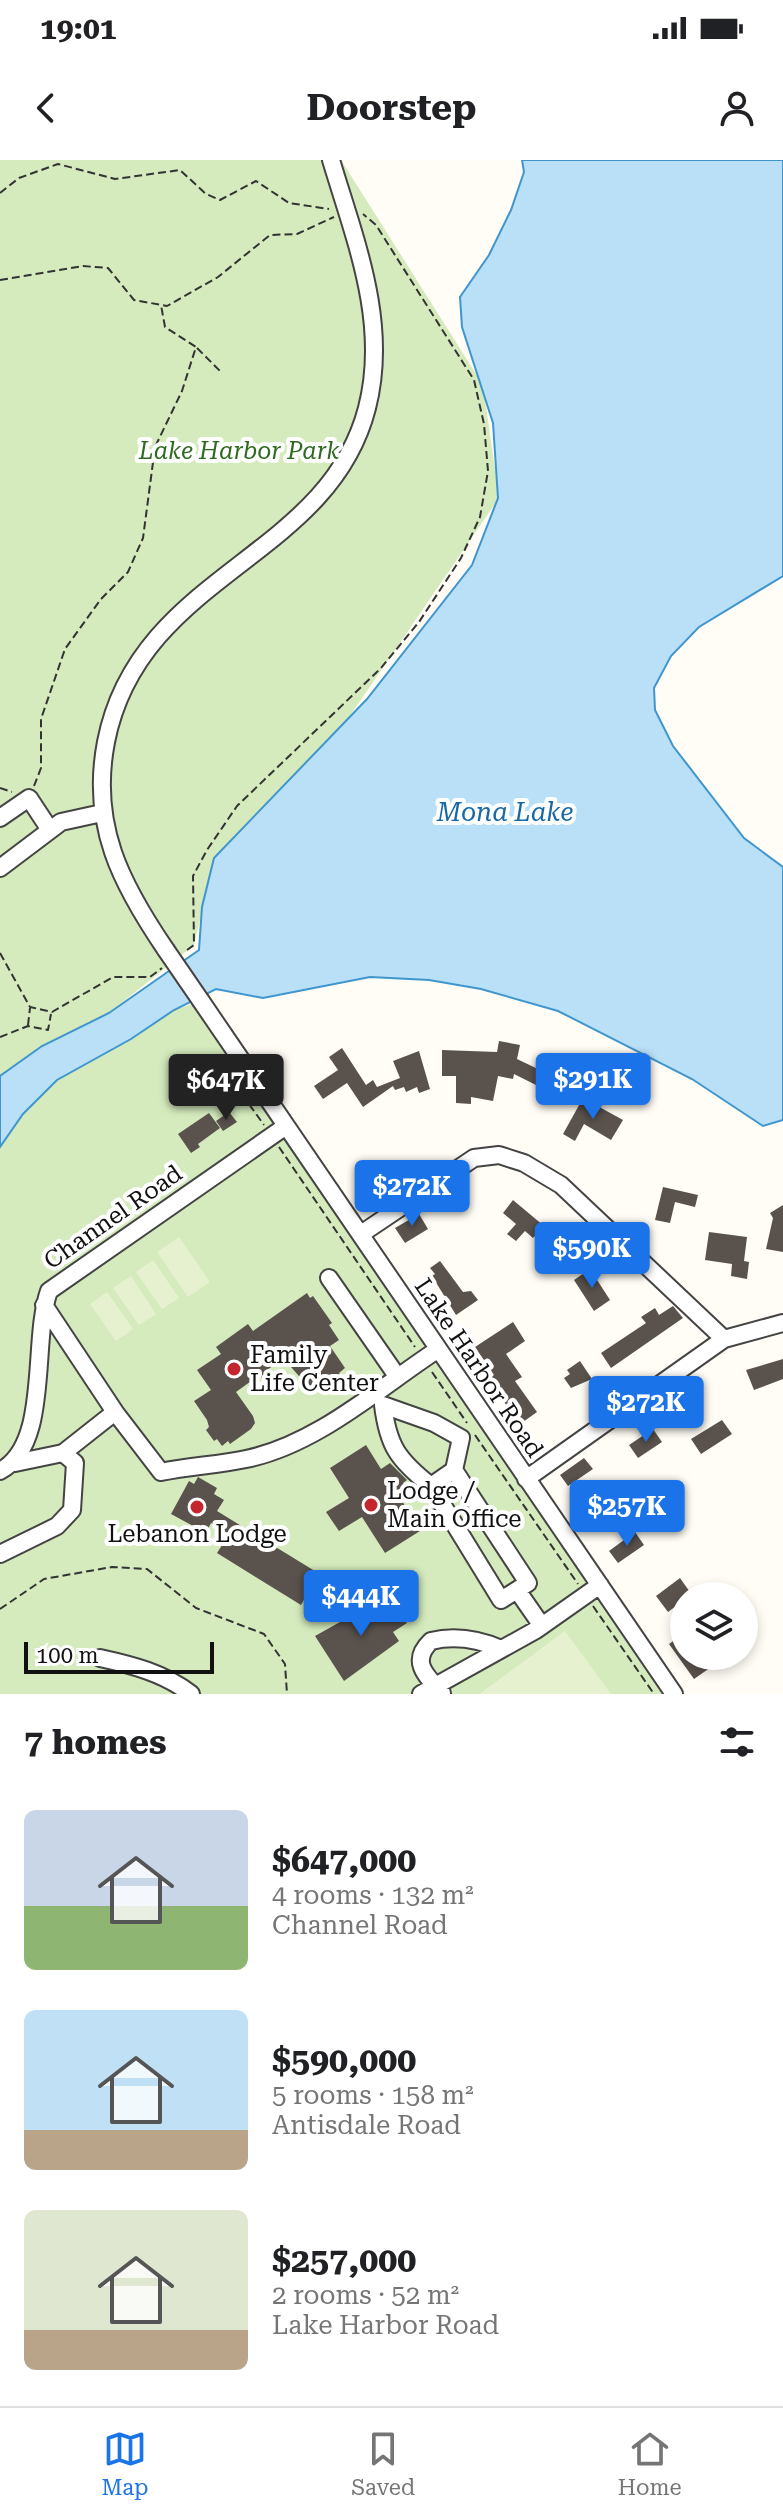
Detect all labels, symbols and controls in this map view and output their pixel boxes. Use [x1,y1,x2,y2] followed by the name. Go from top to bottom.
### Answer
[40,11,117,46] text: 19:01
[24,86,68,130] icon: back
[715,86,759,130] icon: person
[307,87,477,129] text: Doorstep
[138,437,339,465] park label: Lake Harbor Park
[436,797,573,827] water label: Mona Lake
[537,1053,649,1121] pin: $291K
[170,1054,282,1122] pin: $647K
[554,1064,632,1094] text: $291K
[187,1065,265,1095] text: $647K
[39,1159,187,1275] street label: Channel Road
[356,1160,468,1228] pin: $272K
[373,1171,451,1201] text: $272K
[536,1222,648,1290] pin: $590K
[553,1233,631,1263] text: $590K
[409,1273,549,1463] street label: Lake Harbor Road
[250,1341,379,1397] place label: Family Life Center
[225,1360,243,1378] marker: Family Life Center
[590,1376,702,1444] pin: $272K
[607,1387,685,1417] text: $272K
[387,1477,522,1533] place label: Lodge / Main Office
[571,1480,683,1548] pin: $257K
[588,1491,666,1521] text: $257K
[362,1496,380,1514] marker: Lodge / Main Office
[188,1498,206,1516] marker: Lebanon Lodge
[107,1520,287,1548] place label: Lebanon Lodge
[305,1570,417,1638] pin: $444K
[322,1581,400,1611] text: $444K
[670,1582,758,1670] map controls
[670,1582,758,1670] button: layers
[24,1638,214,1674] scale bar
[36,1643,99,1668] text: 100 m
[715,1720,759,1764] icon: filters
[24,1722,167,1762] text: 7 homes
[272,1840,416,1880] text: $647,000
[88,1842,184,1938] icon: home
[272,1880,474,1910] text: 4 rooms · 132 m²
[272,1910,448,1940] text: Channel Road
[272,2040,416,2080] text: $590,000
[88,2042,184,2138] icon: home
[272,2080,474,2110] text: 5 rooms · 158 m²
[272,2110,461,2140] text: Antisdale Road
[272,2240,416,2280] text: $257,000
[88,2242,184,2338] icon: home
[272,2280,459,2310] text: 2 rooms · 52 m²
[272,2310,499,2340] text: Lake Harbor Road
[101,2427,148,2500] tab: Map
[351,2427,415,2500] tab: Saved
[618,2427,682,2500] tab: Home

